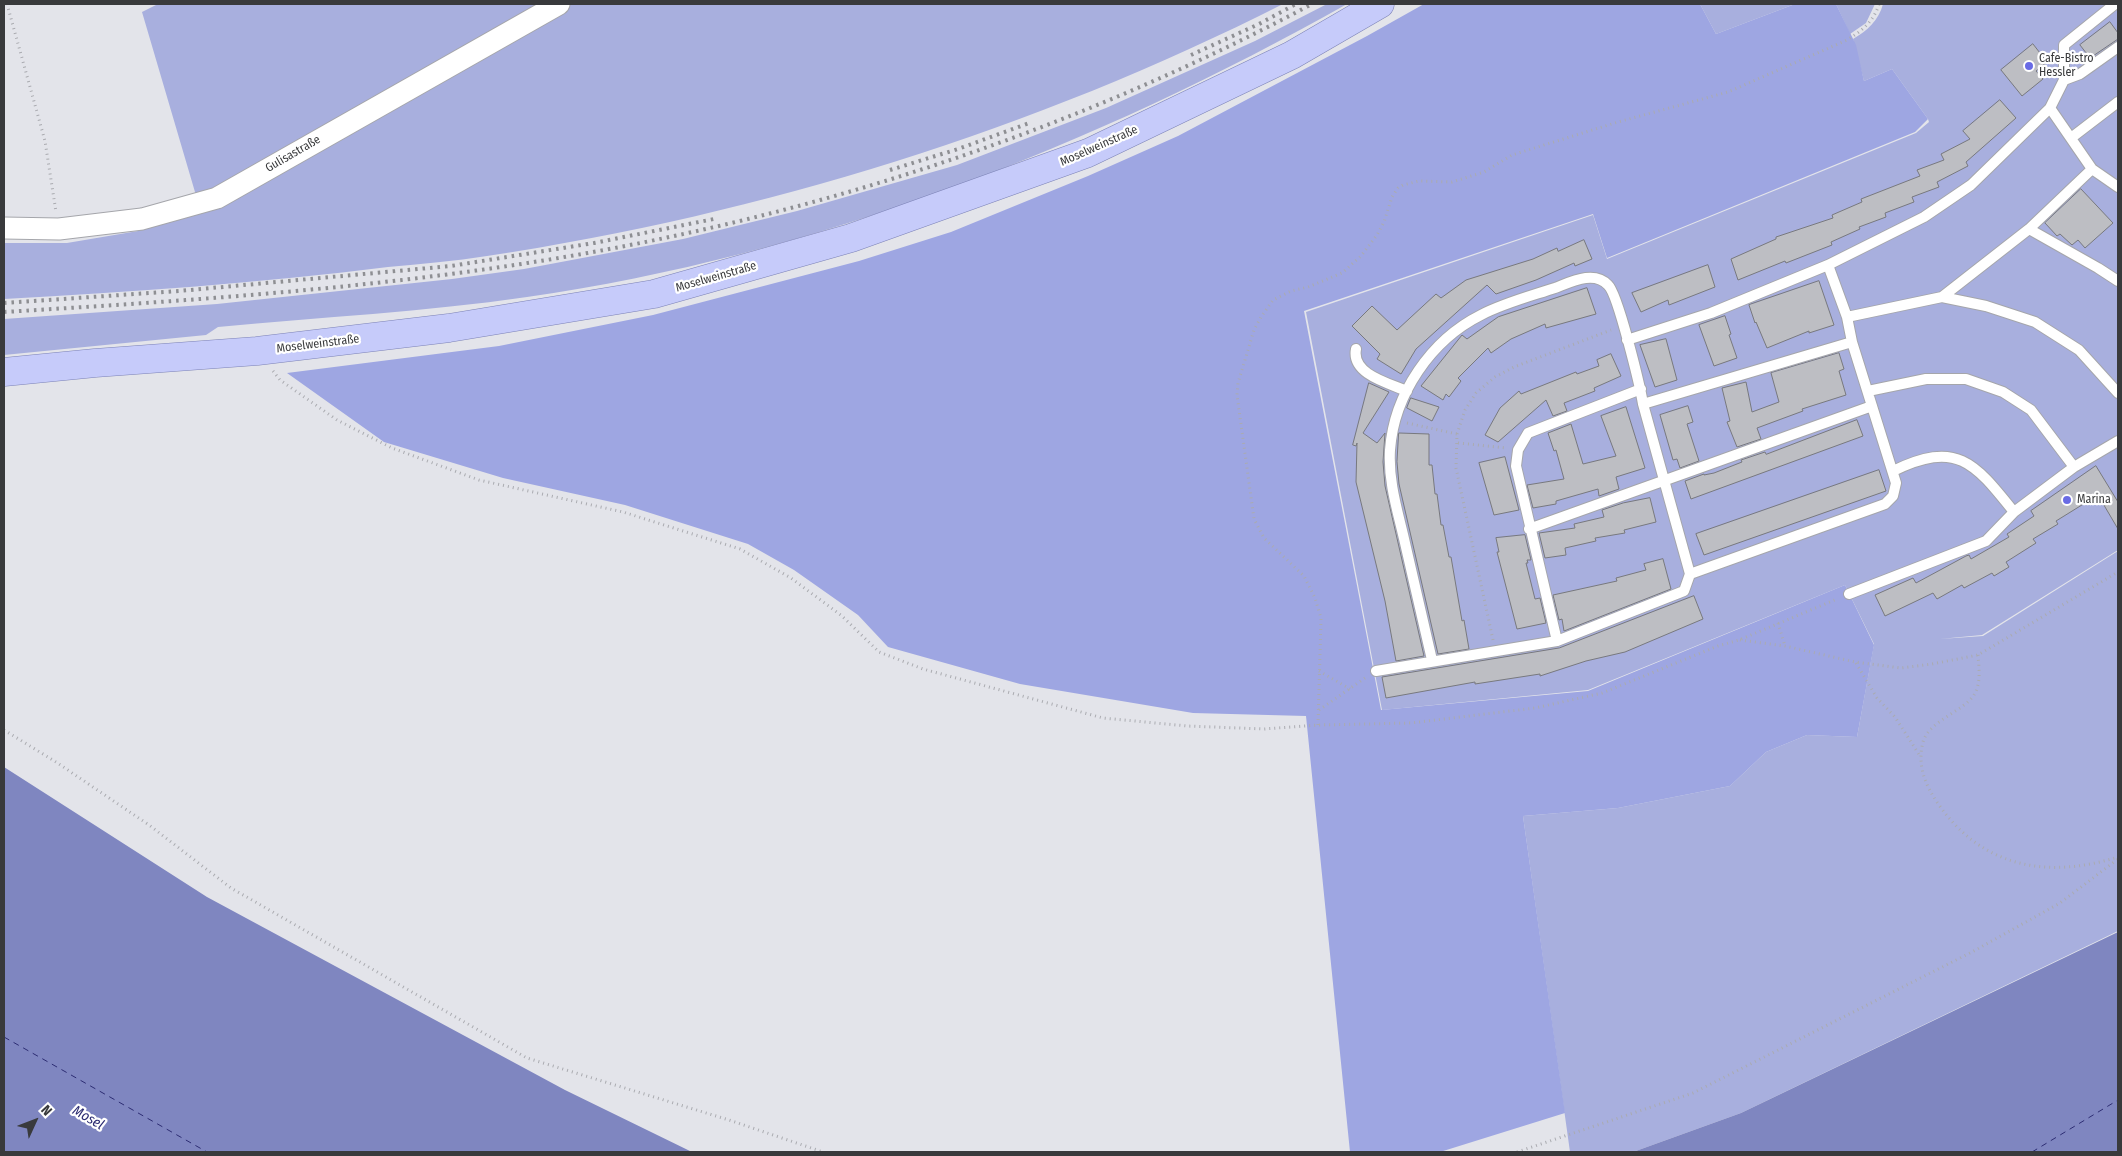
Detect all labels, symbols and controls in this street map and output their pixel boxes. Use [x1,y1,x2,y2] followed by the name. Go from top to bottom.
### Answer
[2039,52,2094,80] place label: Cafe-Bistro Hessler
[2023,60,2035,72] marker: Cafe-Bistro Hessler
[1058,122,1140,170] street label: Moselweinstraße
[263,132,323,176] street label: Gulisastraße
[674,259,758,295] street label: Moselweinstraße
[276,332,360,356] street label: Moselweinstraße
[2077,493,2111,507] place label: Marina
[2061,494,2073,506] marker: Marina
[10,1096,60,1146] north arrow
[37,1102,55,1119] text: N
[69,1102,107,1134] water label: Mosel

